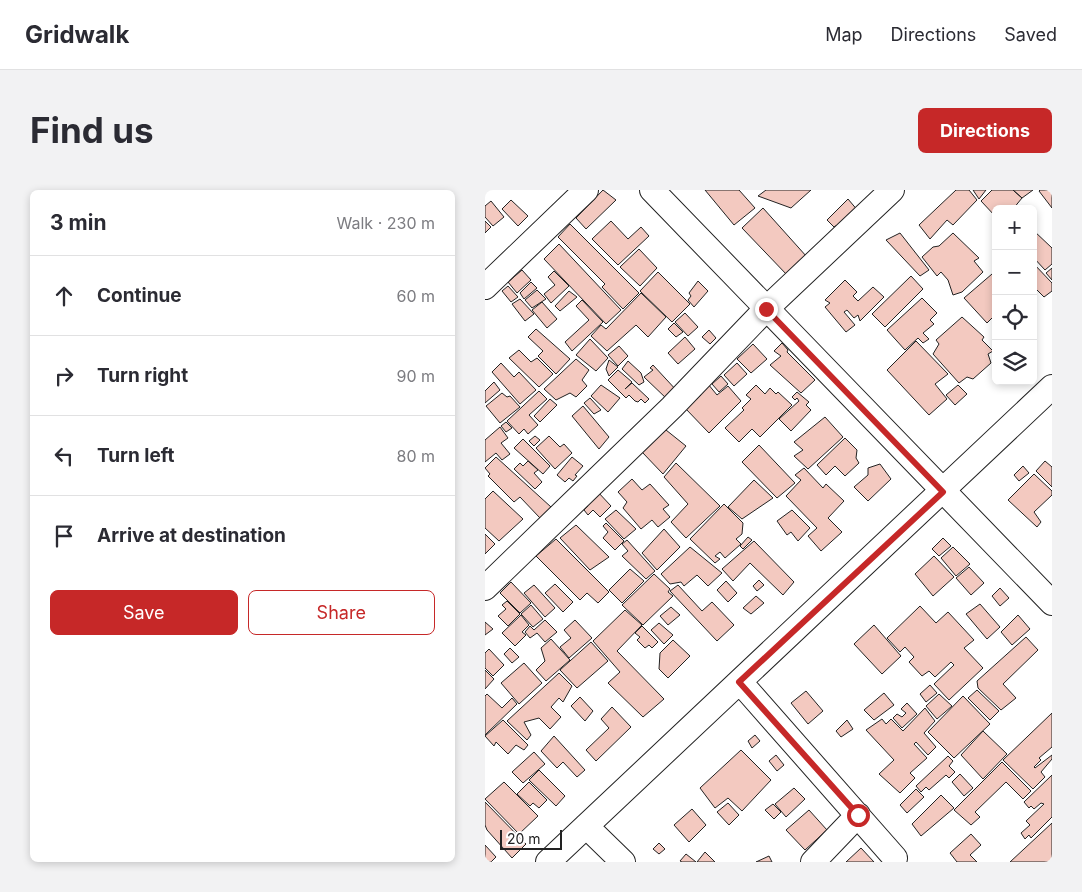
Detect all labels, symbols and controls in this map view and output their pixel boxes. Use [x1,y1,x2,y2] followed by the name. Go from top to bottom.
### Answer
[25,20,129,49] text: Gridwalk
[825,24,863,45] text: Map
[891,24,976,45] text: Directions
[1004,24,1057,45] text: Saved
[918,108,1052,153] button: Directions
[30,109,154,151] text: Find us
[992,205,1037,385] map controls
[992,205,1037,250] button: +
[50,210,106,235] text: 3 min
[337,213,435,233] text: Walk · 230 m
[992,250,1037,295] button: −
[50,282,78,310] icon: ahead
[97,284,182,307] text: Continue
[396,286,435,306] text: 60 m
[992,295,1037,340] button: locate
[755,298,778,321] route end
[992,340,1037,385] button: layers
[50,362,78,390] icon: right
[97,364,188,387] text: Turn right
[396,366,435,386] text: 90 m
[50,442,78,470] icon: left
[97,444,175,467] text: Turn left
[396,446,435,466] text: 80 m
[50,522,78,550] icon: arrive
[97,524,286,547] text: Arrive at destination
[50,590,238,635] button: Save
[248,590,435,635] button: Share
[847,804,870,827] route start
[500,827,563,850] scale bar
[507,830,541,847] text: 20 m

